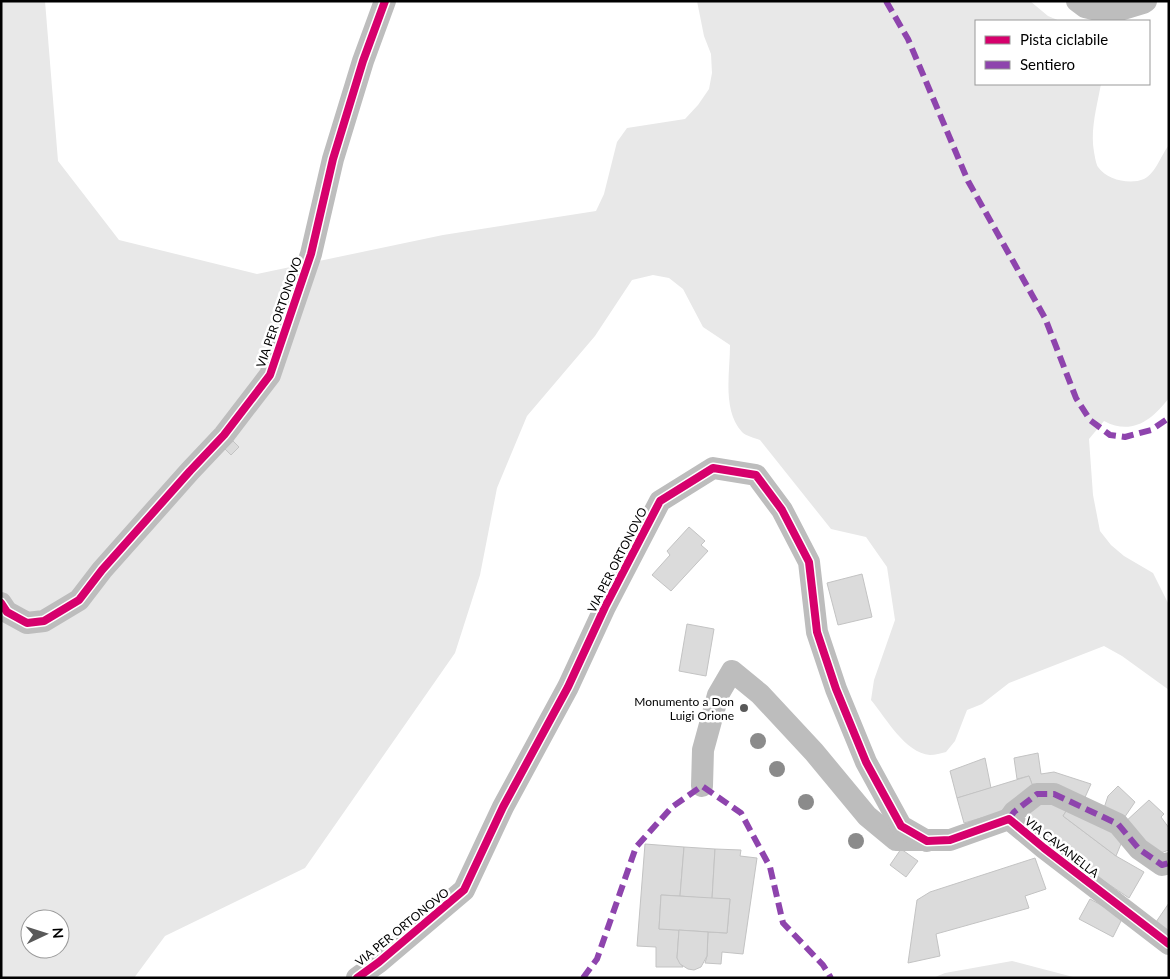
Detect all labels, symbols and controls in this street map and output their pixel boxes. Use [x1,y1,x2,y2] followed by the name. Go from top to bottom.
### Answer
[975,20,1150,85] legend
[1020,30,1108,48] text: Pista ciclabile
[1020,55,1075,73] text: Sentiero
[253,254,305,369] street label: VIA PER ORTONOVO
[584,504,650,615] street label: VIA PER ORTONOVO
[634,694,734,723] place label: Monumento a Don Luigi Orione
[738,702,750,714] marker: Monumento a Don Luigi Orione
[1022,813,1103,881] street label: VIA CAVANELLA
[352,884,452,969] street label: VIA PER ORTONOVO
[20,909,70,959] north arrow
[50,927,67,939] text: N

